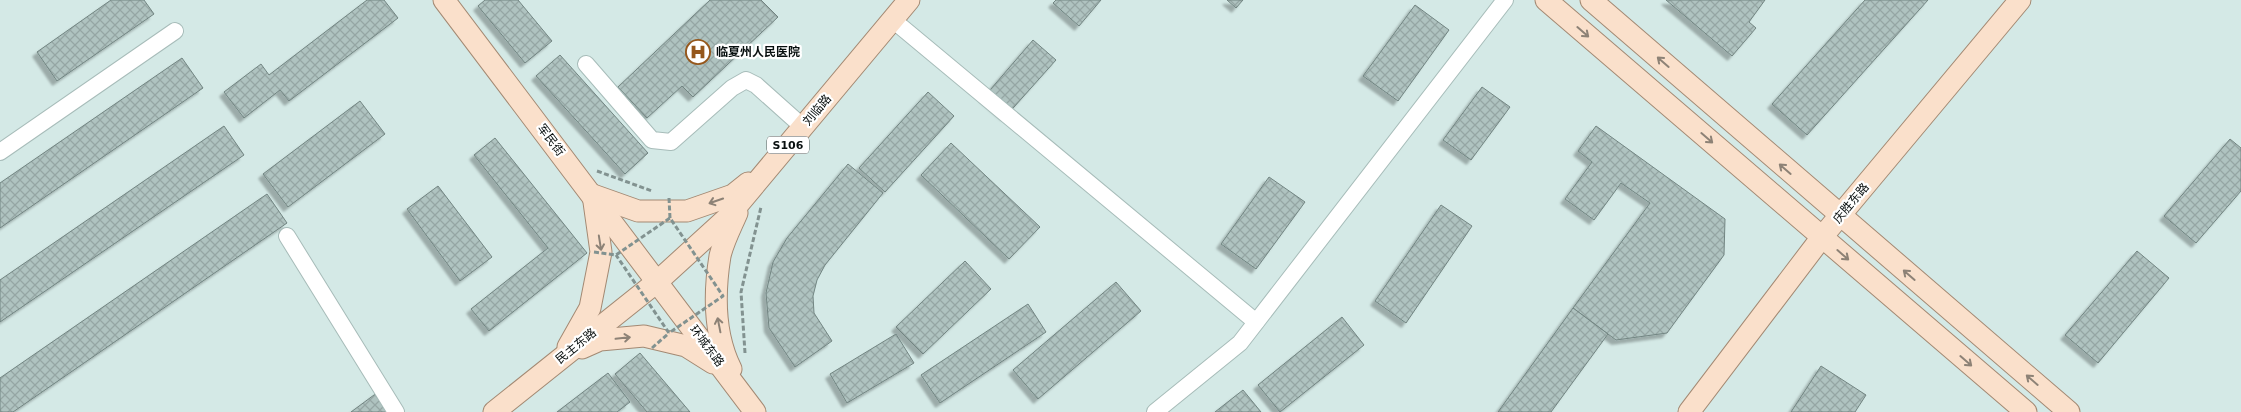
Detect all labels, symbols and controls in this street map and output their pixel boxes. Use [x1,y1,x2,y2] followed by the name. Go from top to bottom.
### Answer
[1577,26,1590,37] one-way arrow
[685,39,711,65] hospital icon: 临夏州人民医院
[716,45,800,59] place label: 临夏州人民医院
[1656,56,1669,68] one-way arrow
[800,92,834,128] street label: 刘临路
[535,121,567,159] street label: 军民街
[1700,132,1713,143] one-way arrow
[767,136,809,154] road number: S106
[1779,163,1792,175] one-way arrow
[1830,180,1872,226] street label: 庆胜东路
[708,196,724,206] one-way arrow
[595,235,605,251] one-way arrow
[1836,249,1849,260] one-way arrow
[1902,269,1915,280] one-way arrow
[714,318,723,334] one-way arrow
[687,323,727,369] street label: 环城东路
[553,325,599,367] street label: 民主东路
[615,333,631,342] one-way arrow
[1960,355,1973,367] one-way arrow
[2026,375,2039,386] one-way arrow

